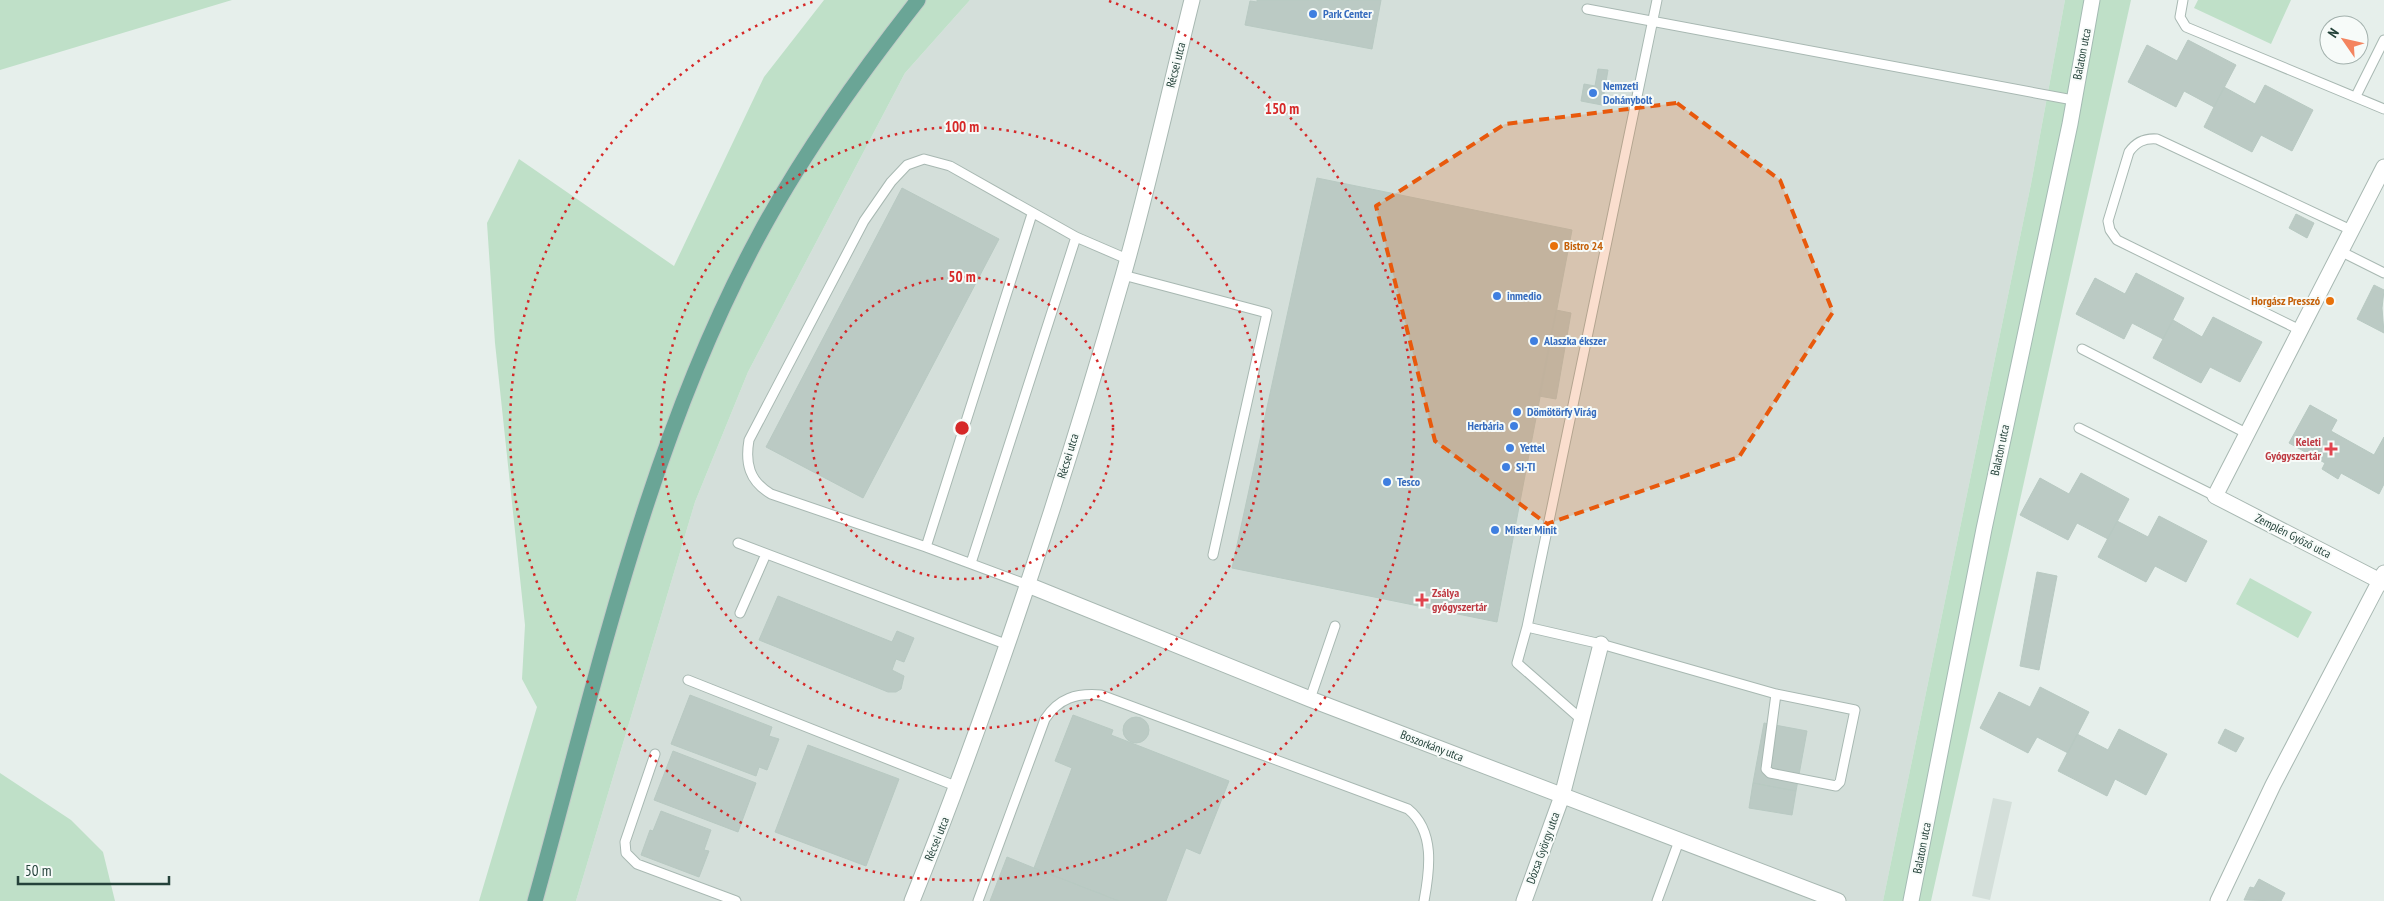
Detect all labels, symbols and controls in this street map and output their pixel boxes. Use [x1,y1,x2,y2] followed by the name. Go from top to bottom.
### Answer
[1323,6,1372,21] place label: Park Center
[1307,8,1319,20] marker: Park Center
[2319,15,2369,65] north arrow
[2324,25,2343,41] text: N
[2069,27,2094,81] street label: Balaton utca
[1163,41,1188,89] street label: Récsei utca
[1603,78,1653,107] place label: Nemzeti Dohánybolt
[1587,87,1599,99] marker: Nemzeti Dohánybolt
[1265,99,1299,118] text: 150 m
[945,117,979,136] text: 100 m
[1564,238,1603,253] place label: Bistro 24
[1548,240,1560,252] marker: Bistro 24
[948,267,976,286] text: 50 m
[1507,288,1542,303] place label: inmedio
[1491,290,1503,302] marker: inmedio
[2251,293,2321,308] place label: Horgász Presszó
[2324,295,2336,307] marker: Horgász Presszó
[1543,333,1607,348] place label: Alaszka ékszer
[1528,335,1540,347] marker: Alaszka ékszer
[1527,404,1597,419] place label: Dömötörfy Virág
[1511,406,1523,418] marker: Dömötörfy Virág
[1468,418,1504,433] place label: Herbária
[953,419,971,437] centre of rings
[1508,420,1520,432] marker: Herbária
[1987,423,2012,477] street label: Balaton utca
[1054,431,1081,480] street label: Récsei utca
[2265,434,2321,463] place label: Keleti Gyógyszertár
[1519,440,1545,455] place label: Yettel
[1504,442,1516,454] marker: Yettel
[2325,443,2337,455] marker: Keleti Gyógyszertár
[1516,459,1536,474] place label: SI-TI
[1500,461,1512,473] marker: SI-TI
[1397,474,1421,489] place label: Tesco
[1381,476,1393,488] marker: Tesco
[2253,510,2334,561] street label: Zemplén Győző utca
[1505,522,1557,537] place label: Mister Minit
[1489,524,1501,536] marker: Mister Minit
[1432,585,1488,614] place label: Zsálya gyógyszertár
[1416,594,1428,606] marker: Zsálya gyógyszertár
[1398,727,1466,765] street label: Boszorkány utca
[1523,810,1563,886] street label: Dózsa György utca
[921,814,952,863] street label: Récsei utca
[1909,821,1934,875] street label: Balaton utca
[18,854,169,886] scale bar
[25,861,51,880] text: 50 m

